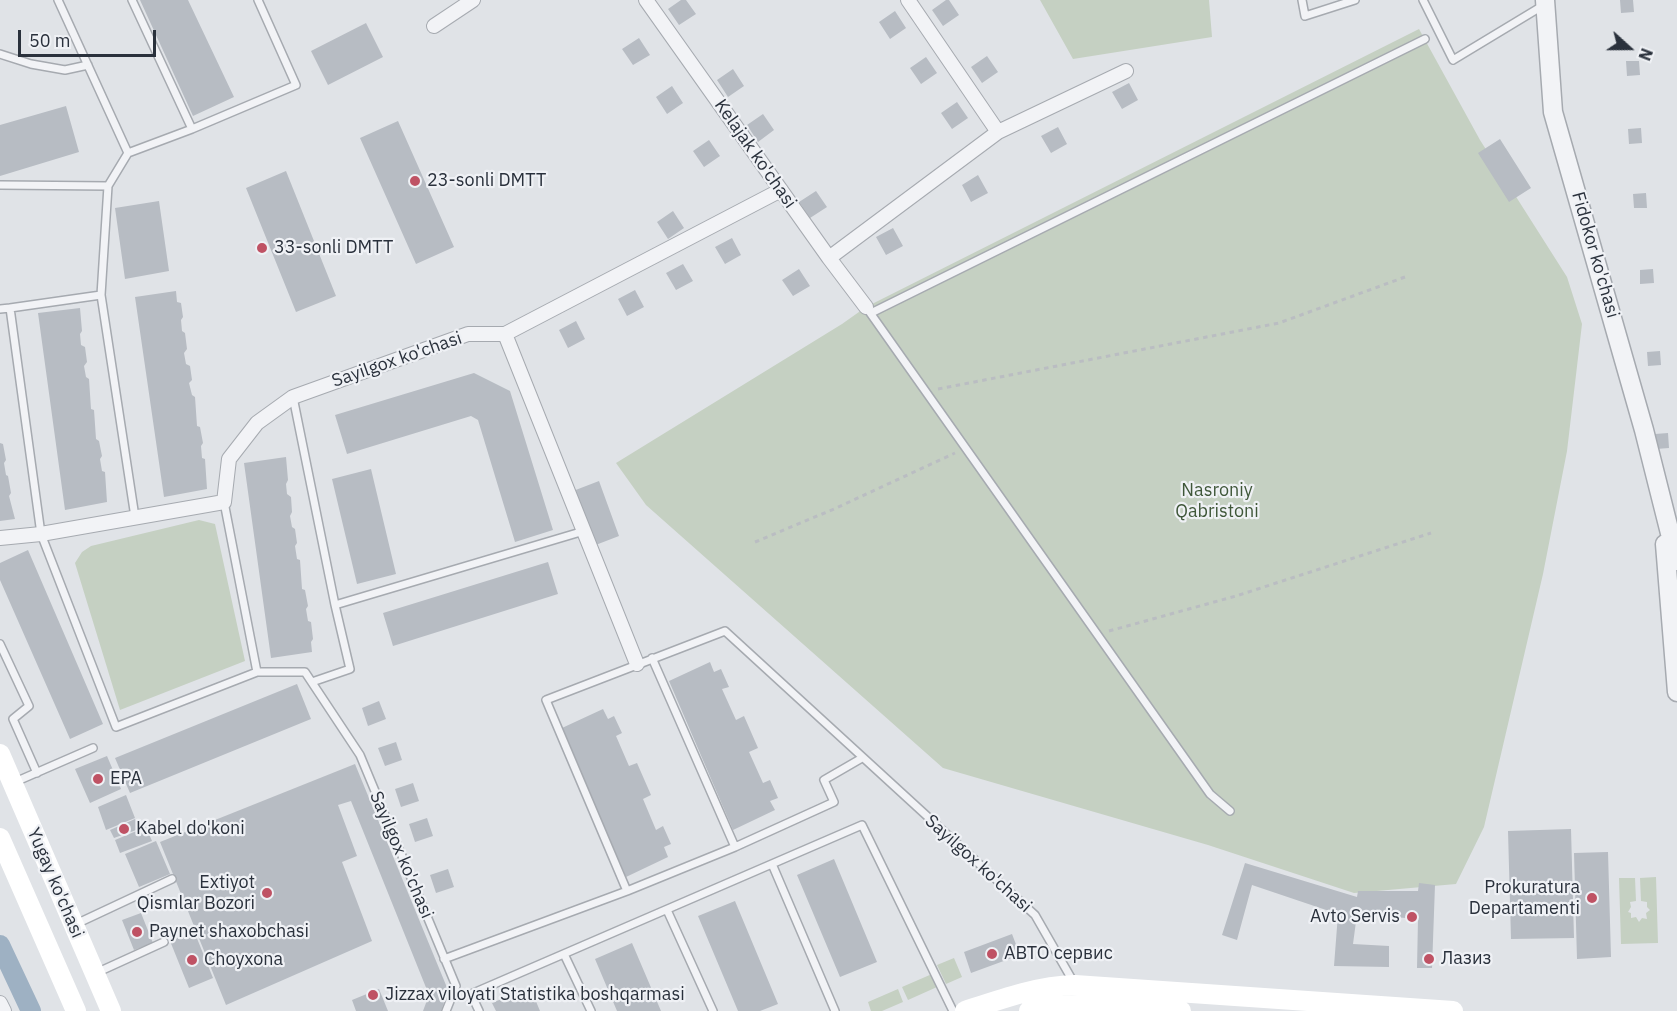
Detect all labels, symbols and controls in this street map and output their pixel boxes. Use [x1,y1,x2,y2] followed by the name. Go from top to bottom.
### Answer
[21,18,159,56] scale bar
[1599,18,1659,78] north arrow
[29,29,71,52] text: 50 m
[1634,45,1657,63] text: N
[709,95,801,213] street label: Kelajak ko'chasi
[427,170,546,192] place label: 23-sonli DMTT
[408,174,422,188] marker: 23-sonli DMTT
[1567,189,1623,321] street label: Fidokor ko'chasi
[274,237,393,259] place label: 33-sonli DMTT
[255,241,269,255] marker: 33-sonli DMTT
[329,328,465,392] street label: Sayilgox ko'chasi
[1175,480,1259,522] park label: Nasroniy Qabristoni
[110,768,142,790] place label: EPA
[91,772,105,786] marker: EPA
[364,788,438,922] street label: Sayilgox ko'chasi
[920,810,1036,918] street label: Sayilgox ko'chasi
[136,818,245,840] place label: Kabel do'koni
[117,822,131,836] marker: Kabel do'koni
[22,825,88,941] street label: Yugay ko'chasi
[137,872,255,914] place label: Extiyot Qismlar Bozori
[1469,877,1580,920] place label: Prokuratura Departamenti
[260,886,274,900] marker: Extiyot Qismlar Bozori
[1585,891,1599,905] marker: Prokuratura Departamenti
[1310,906,1400,928] place label: Avto Servis
[1405,910,1419,924] marker: Avto Servis
[149,921,309,943] place label: Paynet shaxobchasi
[130,925,144,939] marker: Paynet shaxobchasi
[1004,943,1113,965] place label: АВТО сервис
[985,947,999,961] marker: АВТО сервис
[1441,948,1492,970] place label: Лазиз
[204,949,283,971] place label: Choyxona
[1422,952,1436,966] marker: Лазиз
[185,953,199,967] marker: Choyxona
[385,984,685,1006] place label: Jizzax viloyati Statistika boshqarmasi
[366,988,380,1002] marker: Jizzax viloyati Statistika boshqarmasi

